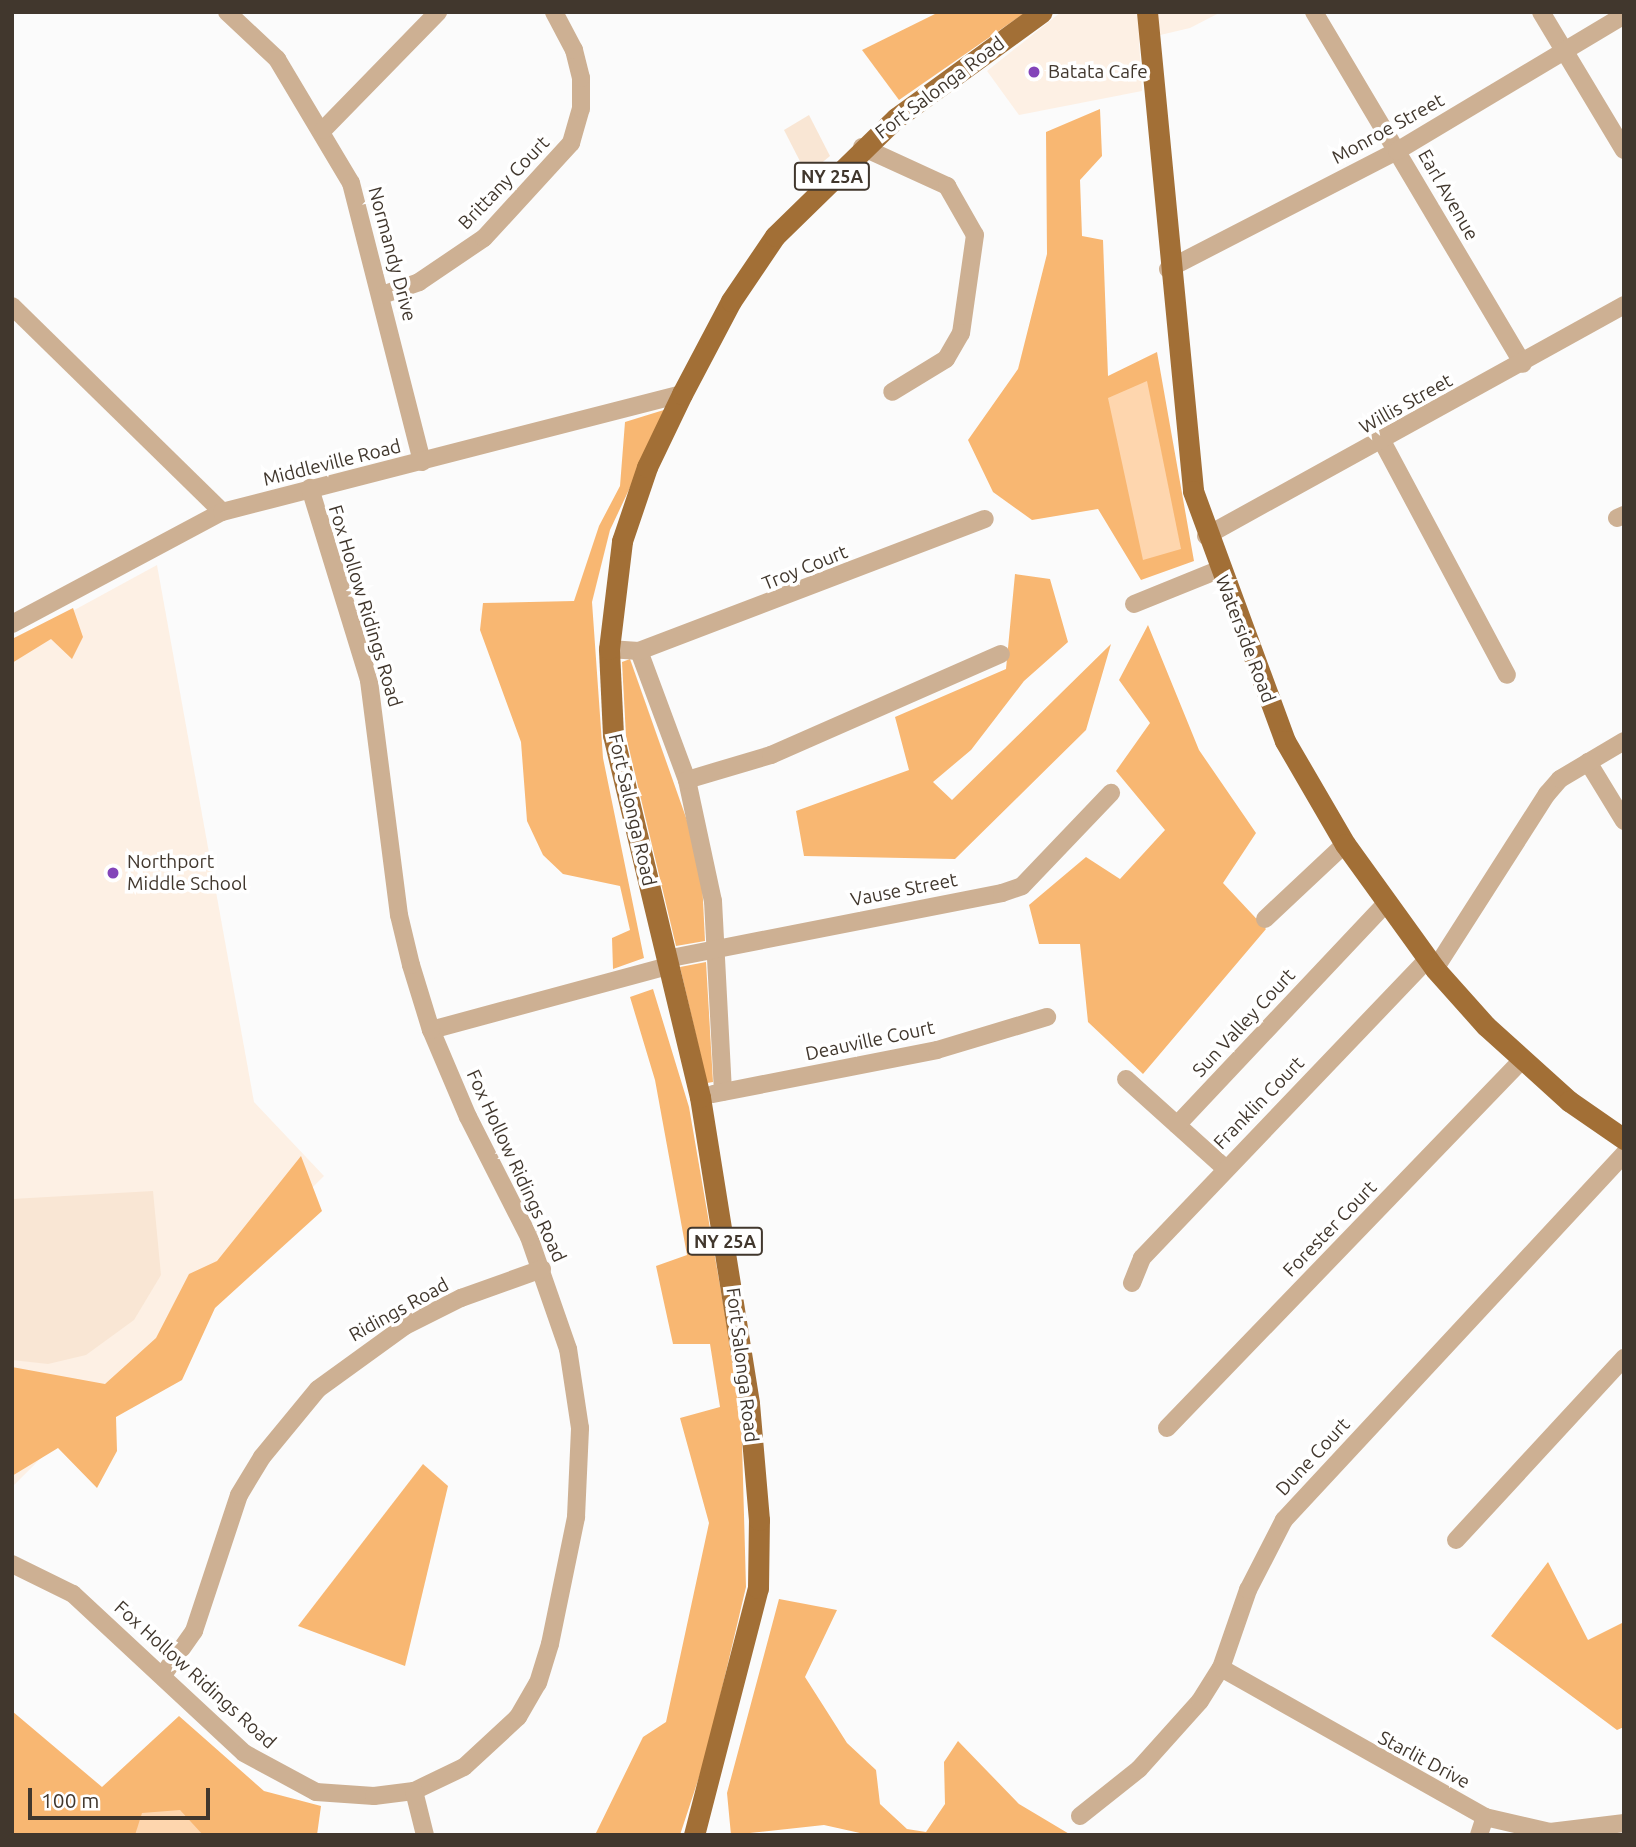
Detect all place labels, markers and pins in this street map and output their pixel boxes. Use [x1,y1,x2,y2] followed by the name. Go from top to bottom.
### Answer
[1048,61,1148,83] place label: Batata Cafe
[1026,64,1042,80] marker: Batata Cafe
[127,851,247,895] place label: Northport Middle School
[105,865,121,881] marker: Northport Middle School

